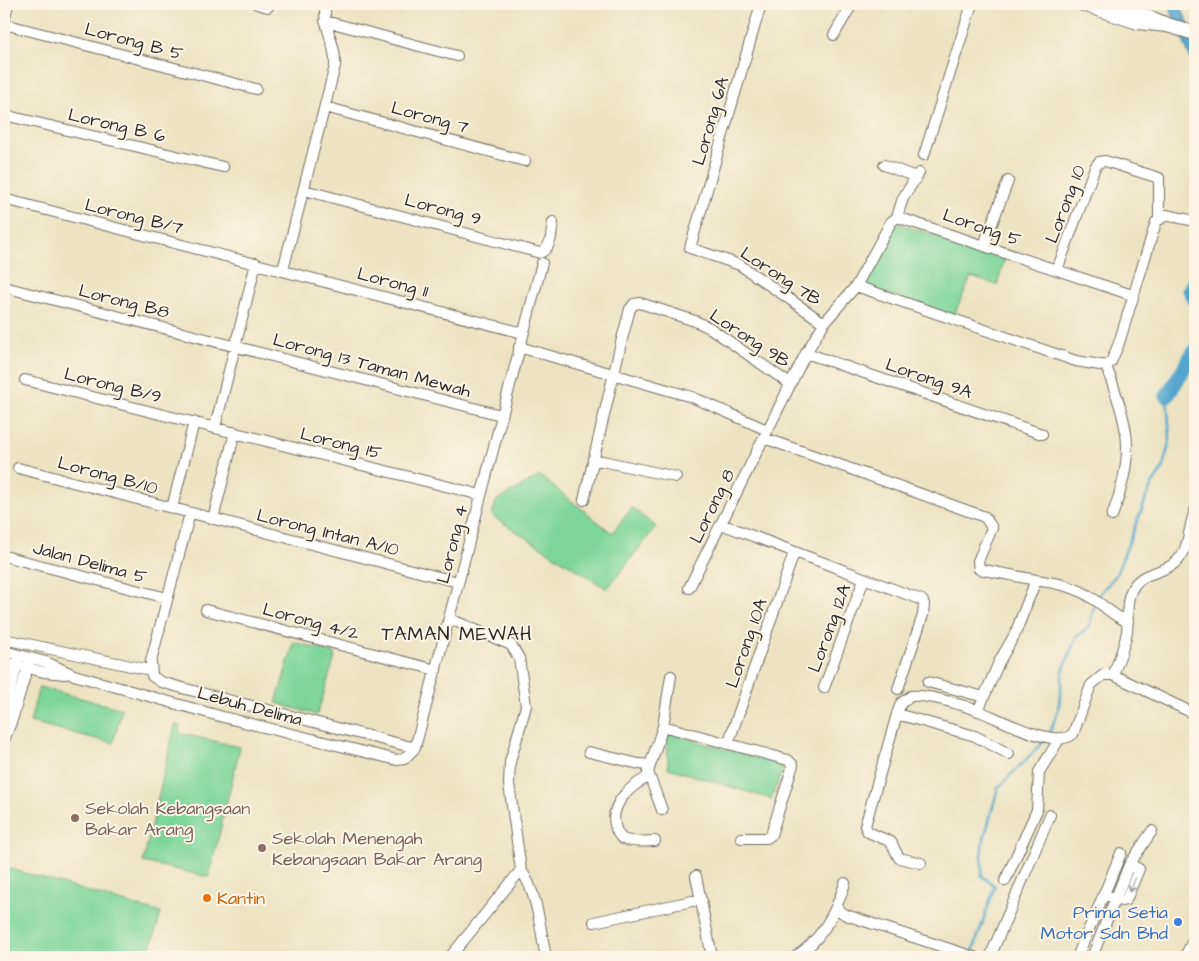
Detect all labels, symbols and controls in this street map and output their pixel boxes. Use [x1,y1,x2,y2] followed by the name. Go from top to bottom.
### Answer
[82,16,186,68] street label: Lorong B 5
[686,74,736,169] street label: Lorong 6A
[388,95,471,141] street label: Lorong 7
[65,102,168,150] street label: Lorong B 6
[1039,162,1093,247] street label: Lorong 10
[402,187,484,233] street label: Lorong 9
[82,192,186,242] street label: Lorong B/7
[939,202,1024,253] street label: Lorong 5
[735,241,826,313] street label: Lorong 7B
[354,261,431,305] street label: Lorong 11
[76,278,172,326] street label: Lorong B8
[704,303,795,375] street label: Lorong 9B
[270,327,474,405] street label: Lorong 13 Taman Mewah
[882,352,976,406] street label: Lorong 9A
[61,361,164,411] street label: Lorong B/9
[297,421,385,467] street label: Lorong 15
[55,450,161,502] street label: Lorong B/10
[684,465,742,548] street label: Lorong 8
[431,502,475,586] street label: Lorong 4
[254,503,402,563] street label: Lorong Intan A/10
[30,535,150,590] street label: Jalan Delima 5
[802,580,858,676] street label: Lorong 12A
[719,595,775,692] street label: Lorong 10A
[260,597,363,647] street label: Lorong 4/2
[382,621,532,648] district label: TAMAN MEWAH
[195,680,305,732] street label: Lebuh Delima
[85,796,250,843] place label: Sekolah Kebangsaan Bakar Arang
[69,812,81,824] marker: Sekolah Kebangsaan Bakar Arang
[272,826,482,873] place label: Sekolah Menengah Kebangsaan Bakar Arang
[256,842,268,854] marker: Sekolah Menengah Kebangsaan Bakar Arang
[1127,877,1136,892] one-way arrow
[217,886,265,911] place label: Kantin
[201,892,213,904] marker: Kantin
[1041,900,1168,946] place label: Prima Setia Motor Sdn Bhd
[1172,916,1184,928] marker: Prima Setia Motor Sdn Bhd

